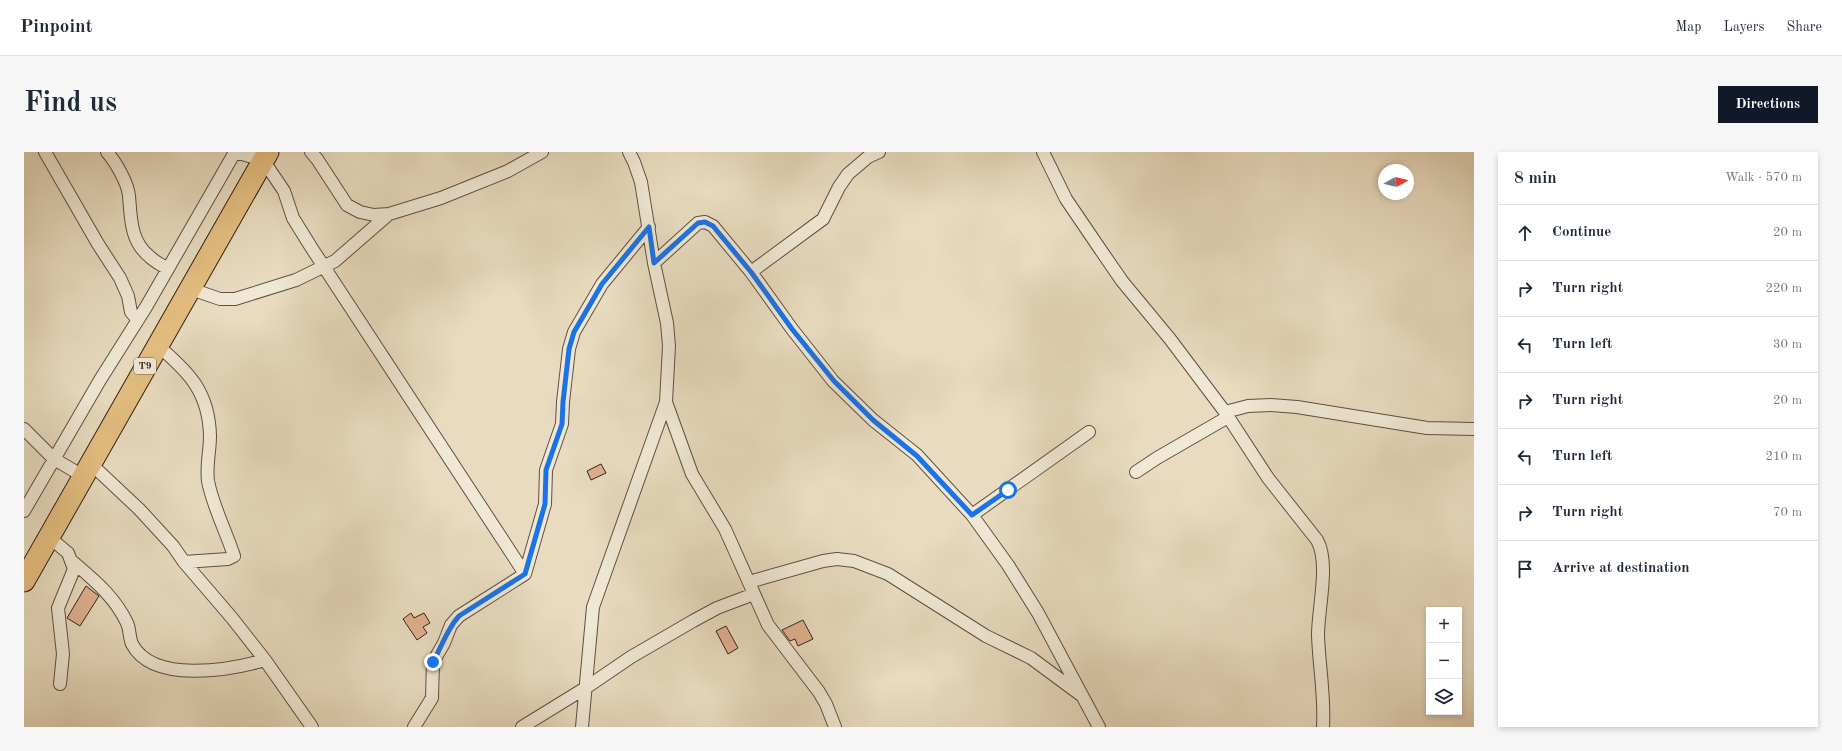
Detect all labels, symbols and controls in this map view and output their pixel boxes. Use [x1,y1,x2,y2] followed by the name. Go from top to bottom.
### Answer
[20,18,93,37] text: Pinpoint
[1676,20,1702,34] text: Map
[1724,20,1765,34] text: Layers
[1787,20,1822,34] text: Share
[1718,86,1818,123] button: Directions
[24,90,117,118] text: Find us
[1378,164,1414,200] north arrow
[1514,170,1557,187] text: 8 min
[1725,171,1802,184] text: Walk · 570 m
[1514,222,1536,244] icon: ahead
[1552,225,1611,240] text: Continue
[1773,226,1802,239] text: 20 m
[1514,278,1536,300] icon: right
[1552,281,1623,296] text: Turn right
[1765,282,1802,295] text: 220 m
[1514,334,1536,356] icon: left
[1552,337,1612,352] text: Turn left
[1773,338,1802,351] text: 30 m
[134,358,156,374] road number: T9
[1514,390,1536,412] icon: right
[1552,393,1623,408] text: Turn right
[1773,394,1802,407] text: 20 m
[1514,446,1536,468] icon: left
[1552,449,1612,464] text: Turn left
[1765,450,1802,463] text: 210 m
[999,481,1017,499] route start
[1514,502,1536,524] icon: right
[1552,505,1623,520] text: Turn right
[1773,506,1802,519] text: 70 m
[1514,558,1536,580] icon: arrive
[1552,561,1690,576] text: Arrive at destination
[1426,607,1462,715] map controls
[1426,607,1462,643] button: +
[1426,643,1462,679] button: −
[424,653,442,671] route end
[1426,679,1462,715] button: layers

